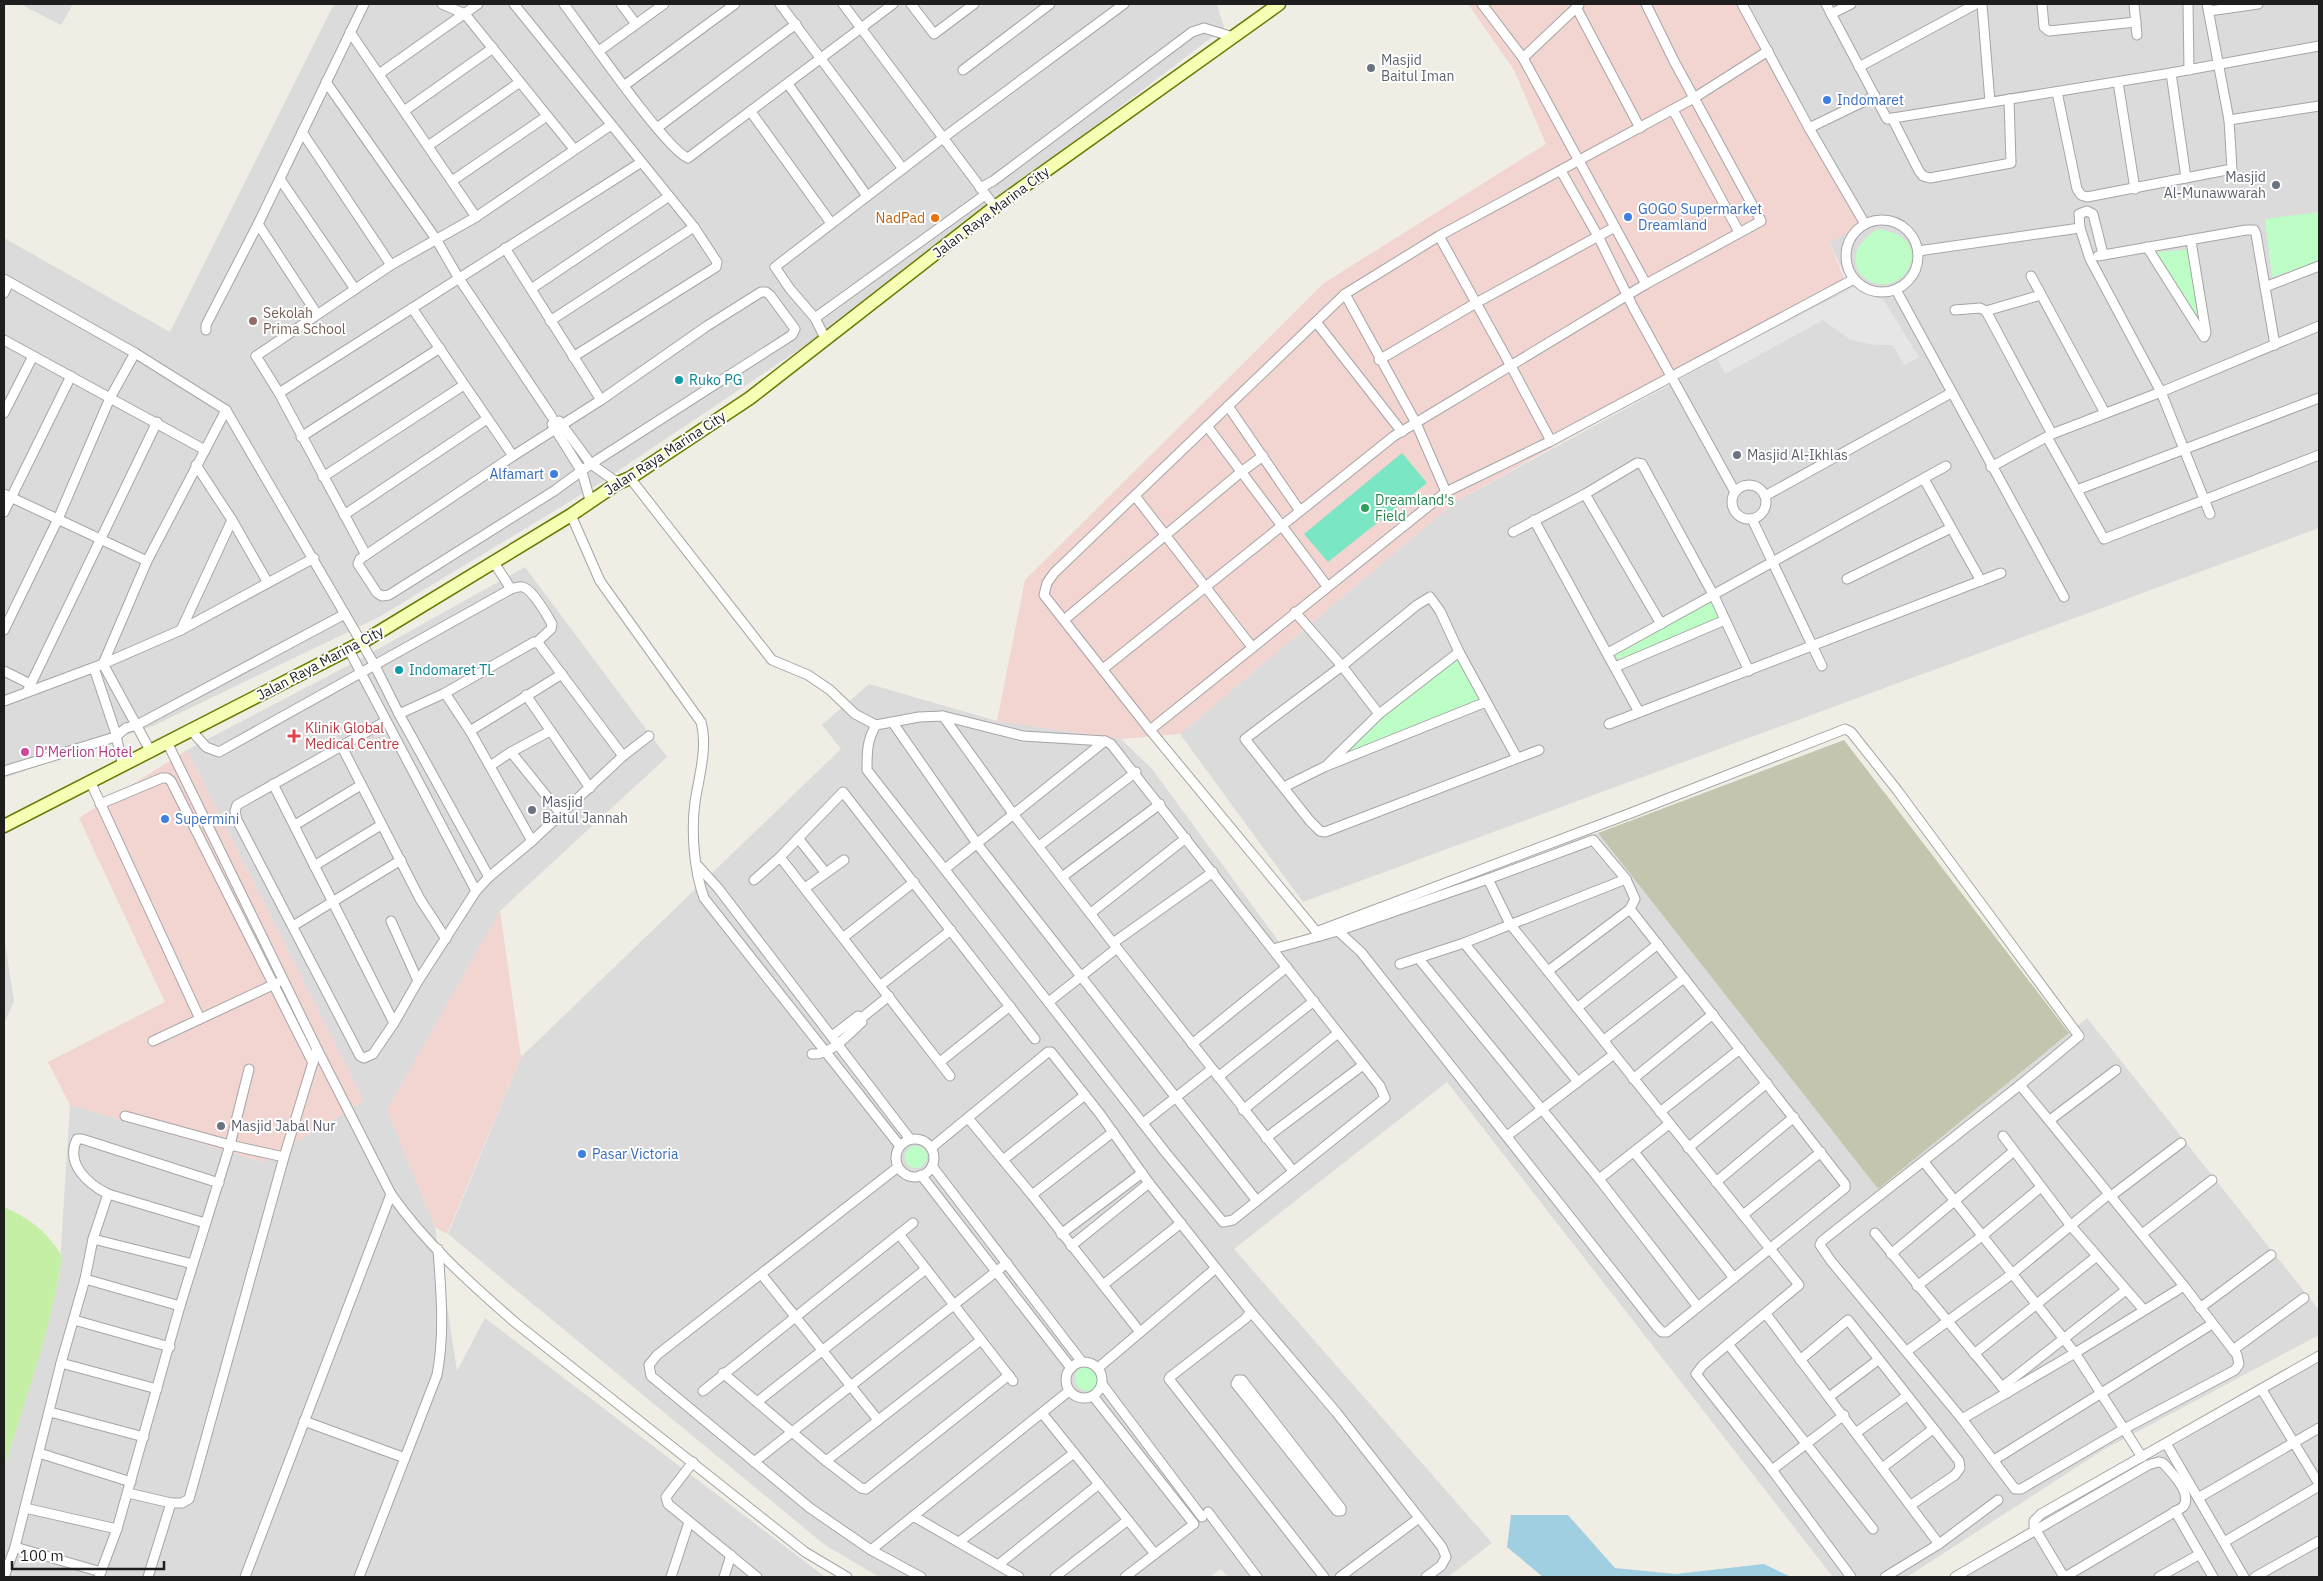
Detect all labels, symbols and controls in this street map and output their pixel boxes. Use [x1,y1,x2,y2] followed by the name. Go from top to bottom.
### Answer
[1381,51,1454,85] place label: Masjid Baitul Iman
[1365,62,1377,74] marker: Masjid Baitul Iman
[1837,91,1904,109] place label: Indomaret
[1821,94,1833,106] marker: Indomaret
[929,162,1053,262] street label: Jalan Raya Marina City
[2164,168,2266,202] place label: Masjid Al-Munawwarah
[2270,179,2282,191] marker: Masjid Al-Munawwarah
[1638,200,1762,234] place label: GOGO Supermarket Dreamland
[876,209,925,227] place label: NadPad
[1622,211,1634,223] marker: GOGO Supermarket Dreamland
[929,212,941,224] marker: NadPad
[263,304,346,338] place label: Sekolah Prima School
[247,315,259,327] marker: Sekolah Prima School
[689,371,742,389] place label: Ruko PG
[673,374,685,386] marker: Ruko PG
[601,407,729,499] street label: Jalan Raya Marina City
[1747,446,1848,464] place label: Masjid Al-Ikhlas
[1731,449,1743,461] marker: Masjid Al-Ikhlas
[489,465,544,483] place label: Alfamart
[548,468,560,480] marker: Alfamart
[1375,491,1455,525] place label: Dreamland's Field
[1359,502,1371,514] marker: Dreamland's Field
[253,622,387,704] street label: Jalan Raya Marina City
[409,661,494,679] place label: Indomaret TL
[393,664,405,676] marker: Indomaret TL
[305,719,400,753] place label: Klinik Global Medical Centre
[287,729,301,743] marker: Klinik Global Medical Centre
[35,743,133,761] place label: D'Merlion Hotel
[19,746,31,758] marker: D'Merlion Hotel
[542,793,628,827] place label: Masjid Baitul Jannah
[526,804,538,816] marker: Masjid Baitul Jannah
[175,810,239,828] place label: Supermini
[159,813,171,825] marker: Supermini
[231,1117,335,1135] place label: Masjid Jabal Nur
[215,1120,227,1132] marker: Masjid Jabal Nur
[592,1145,679,1163] place label: Pasar Victoria
[576,1148,588,1160] marker: Pasar Victoria
[12,1538,165,1570] scale bar
[20,1546,64,1565] text: 100 m

